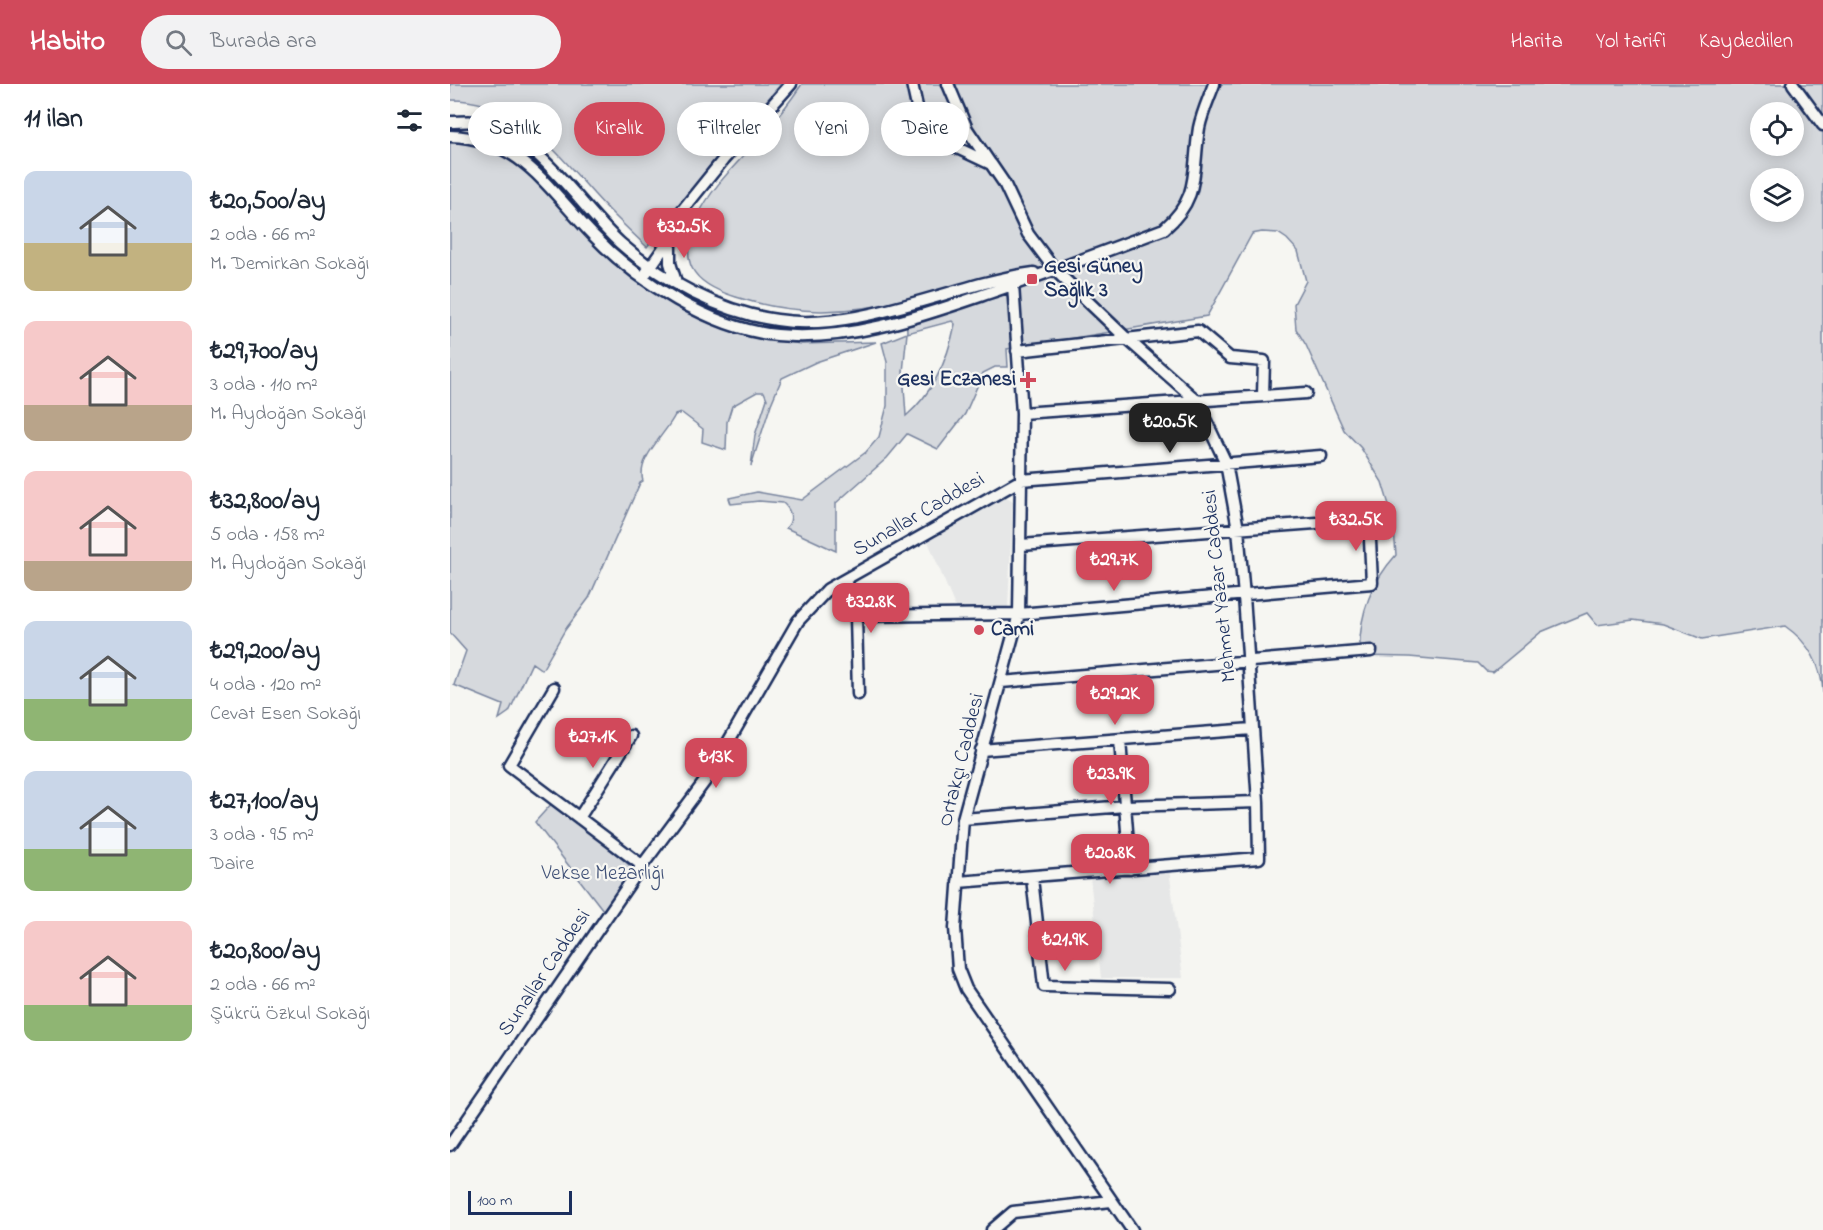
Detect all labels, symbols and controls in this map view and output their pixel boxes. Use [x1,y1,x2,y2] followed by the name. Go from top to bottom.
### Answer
[141,15,561,69] search box
[30,22,105,63] text: Habito
[162,26,195,59] icon: search
[210,26,317,58] text: Burada ara
[1511,27,1563,57] text: Harita
[1596,27,1666,57] text: Yol tarifi
[1699,27,1793,57] text: Kaydedilen
[24,101,83,139] text: 11 ilan
[468,102,562,156] chip: Satılık
[574,102,665,156] chip: Kiralık
[677,102,782,156] chip: Filtreler
[794,102,869,156] chip: Yeni
[881,102,969,156] chip: Daire
[1750,102,1804,222] map controls
[1750,102,1804,156] button: locate
[393,104,426,137] icon: filters
[1750,168,1804,222] button: layers
[210,183,325,221] text: ₺20,500/ay
[72,195,144,267] icon: home
[635,208,733,259] pin: ₺32.5K
[657,213,711,242] text: ₺32.5K
[210,221,316,250] text: 2 oda · 66 m²
[210,250,369,279] text: M. Demirkan Sokağı
[1044,252,1143,308] place label: Gesi Güney Sağlık 3
[1025,272,1039,286] marker: Gesi Güney Sağlık 3
[210,333,318,371] text: ₺29,700/ay
[72,345,144,417] icon: home
[897,365,1016,395] place label: Gesi Eczanesi
[210,371,318,400] text: 3 oda · 110 m²
[1021,373,1035,387] marker: Gesi Eczanesi
[210,400,366,429] text: M. Aydoğan Sokağı
[1121,403,1219,454] pin: ₺20.5K
[1143,408,1197,437] text: ₺20.5K
[848,465,990,565] street label: Sunallar Caddesi
[210,483,320,521] text: ₺32,800/ay
[1195,488,1245,684] street label: Mehmet Yazar Caddesi
[72,495,144,567] icon: home
[1307,501,1405,552] pin: ₺32.5K
[1329,506,1383,535] text: ₺32.5K
[210,521,325,550] text: 5 oda · 158 m²
[1065,541,1163,592] pin: ₺29.7K
[1090,546,1138,575] text: ₺29.7K
[210,550,366,579] text: M. Aydoğan Sokağı
[822,583,920,634] pin: ₺32.8K
[846,588,896,617] text: ₺32.8K
[991,615,1034,645] place label: Cami
[972,623,986,637] marker: Cami
[210,633,320,671] text: ₺29,200/ay
[72,645,144,717] icon: home
[210,671,321,700] text: 4 oda · 120 m²
[1066,675,1164,726] pin: ₺29.2K
[1090,680,1140,709] text: ₺29.2K
[931,690,993,830] street label: Ortakçı Caddesi
[210,700,361,729] text: Cevat Esen Sokağı
[544,718,642,769] pin: ₺27.1K
[569,723,617,752] text: ₺27.1K
[680,738,752,789] pin: ₺13K
[699,743,733,772] text: ₺13K
[1062,755,1160,806] pin: ₺23.9K
[1087,760,1135,789] text: ₺23.9K
[210,783,318,821] text: ₺27,100/ay
[72,795,144,867] icon: home
[210,821,314,850] text: 3 oda · 95 m²
[1061,834,1159,885] pin: ₺20.8K
[1085,839,1135,868] text: ₺20.8K
[210,850,254,879] text: Daire
[540,859,665,891] park label: Vekse Mezarlığı
[491,903,599,1043] street label: Sunallar Caddesi
[1016,921,1114,972] pin: ₺21.9K
[1042,926,1088,955] text: ₺21.9K
[210,933,320,971] text: ₺20,800/ay
[72,945,144,1017] icon: home
[210,971,316,1000] text: 2 oda · 66 m²
[210,1000,370,1029] text: Şükrü Özkul Sokağı
[468,1188,572,1216] scale bar
[477,1189,512,1213] text: 100 m

